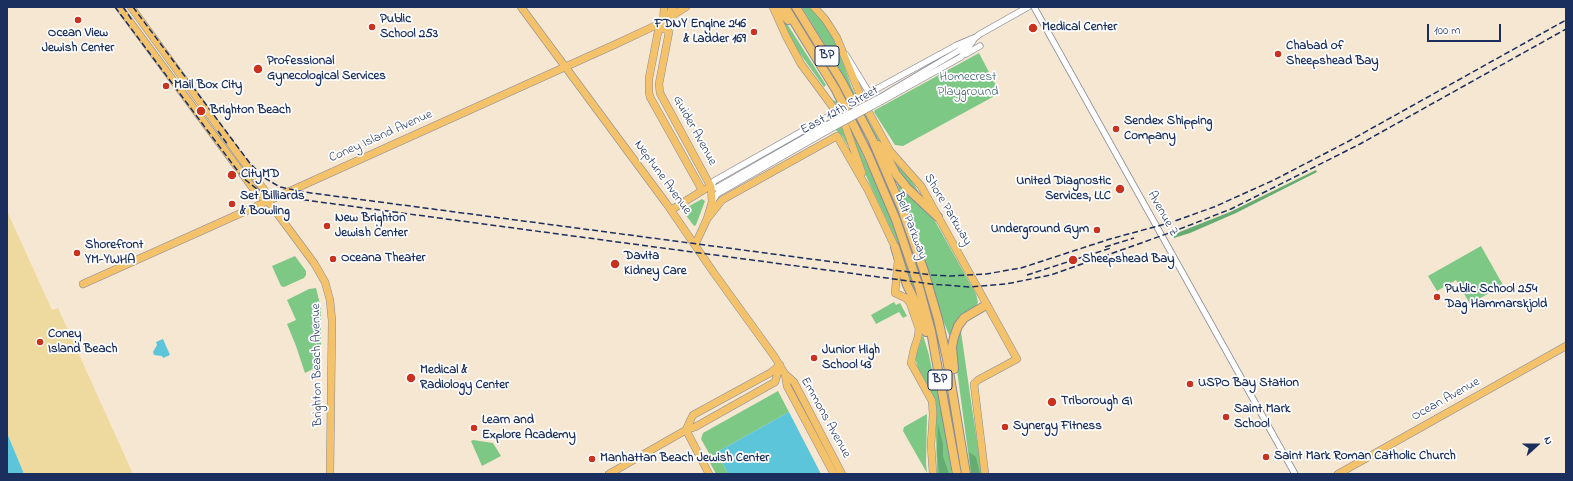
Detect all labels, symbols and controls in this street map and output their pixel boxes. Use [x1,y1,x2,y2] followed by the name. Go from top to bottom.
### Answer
[380,12,438,43] place label: Public School 253
[73,15,83,25] marker: Ocean View Jewish Center
[1429,16,1503,42] scale bar
[655,17,746,48] place label: FDNY Engine 246 & Ladder 169
[1042,20,1117,36] place label: Medical Center
[367,22,377,32] marker: Public School 253
[1027,22,1039,34] marker: Medical Center
[1434,22,1461,40] text: 100 m
[42,26,114,57] place label: Ocean View Jewish Center
[749,27,759,37] marker: FDNY Engine 246 & Ladder 169
[1286,39,1378,70] place label: Chabad of Sheepshead Bay
[815,46,839,66] road number: BP
[1273,49,1283,59] marker: Chabad of Sheepshead Bay
[267,54,386,85] place label: Professional Gynecological Services
[252,63,264,75] marker: Professional Gynecological Services
[938,70,998,101] park label: Homecrest Playground
[174,78,242,94] place label: Mail Box City
[161,81,171,91] marker: Mail Box City
[798,83,882,139] street label: East 12th Street
[668,93,720,169] street label: Guider Avenue
[210,103,291,119] place label: Brighton Beach
[195,105,207,117] marker: Brighton Beach
[327,107,435,167] street label: Coney Island Avenue
[1124,114,1212,145] place label: Sendex Shipping Company
[1111,124,1121,134] marker: Sendex Shipping Company
[630,138,694,218] street label: Neptune Avenue
[241,167,280,183] place label: CityMD
[226,169,238,181] marker: CityMD
[920,171,974,249] street label: Shore Parkway
[1016,174,1111,205] place label: United Diagnostic Services, LLC
[1114,183,1126,195] marker: United Diagnostic Services, LLC
[240,189,305,220] place label: Set Billiards & Bowling
[1143,189,1181,239] street label: Avenue Z
[890,190,930,262] street label: Belt Parkway
[227,199,237,209] marker: Set Billiards & Bowling
[335,211,408,242] place label: New Brighton Jewish Center
[322,221,332,231] marker: New Brighton Jewish Center
[991,222,1089,238] place label: Underground Gym
[1092,225,1102,235] marker: Underground Gym
[85,238,143,269] place label: Shorefront YM-YWHA
[72,248,82,258] marker: Shorefront YM-YWHA
[624,249,687,280] place label: Davita Kidney Care
[341,251,426,267] place label: Oceana Theater
[1082,252,1174,268] place label: Sheepshead Bay
[328,254,338,264] marker: Oceana Theater
[1067,254,1079,266] marker: Sheepshead Bay
[609,258,621,270] marker: Davita Kidney Care
[1445,282,1547,313] place label: Public School 254 Dag Hammarskjold
[1432,292,1442,302] marker: Public School 254 Dag Hammarskjold
[309,303,327,427] street label: Brighton Beach Avenue
[48,327,117,358] place label: Coney Island Beach
[35,337,45,347] marker: Coney Island Beach
[822,343,880,374] place label: Junior High School 43
[809,353,819,363] marker: Junior High School 43
[420,363,509,394] place label: Medical & Radiology Center
[928,370,952,390] road number: BP
[405,372,417,384] marker: Medical & Radiology Center
[796,375,854,461] street label: Emmons Avenue
[1409,375,1483,425] street label: Ocean Avenue
[1198,376,1299,392] place label: USPO Bay Station
[1185,379,1195,389] marker: USPO Bay Station
[1061,394,1133,410] place label: Triborough GI
[1046,396,1058,408] marker: Triborough GI
[1234,402,1290,433] place label: Saint Mark School
[1221,412,1231,422] marker: Saint Mark School
[482,413,576,444] place label: Learn and Explore Academy
[1013,419,1102,435] place label: Synergy Fitness
[1000,422,1010,432] marker: Synergy Fitness
[469,423,479,433] marker: Learn and Explore Academy
[1517,425,1557,465] north arrow
[1539,434,1557,447] text: N
[1274,449,1456,465] place label: Saint Mark Roman Catholic Church
[600,451,769,467] place label: Manhattan Beach Jewish Center
[1261,452,1271,462] marker: Saint Mark Roman Catholic Church
[587,454,597,464] marker: Manhattan Beach Jewish Center

